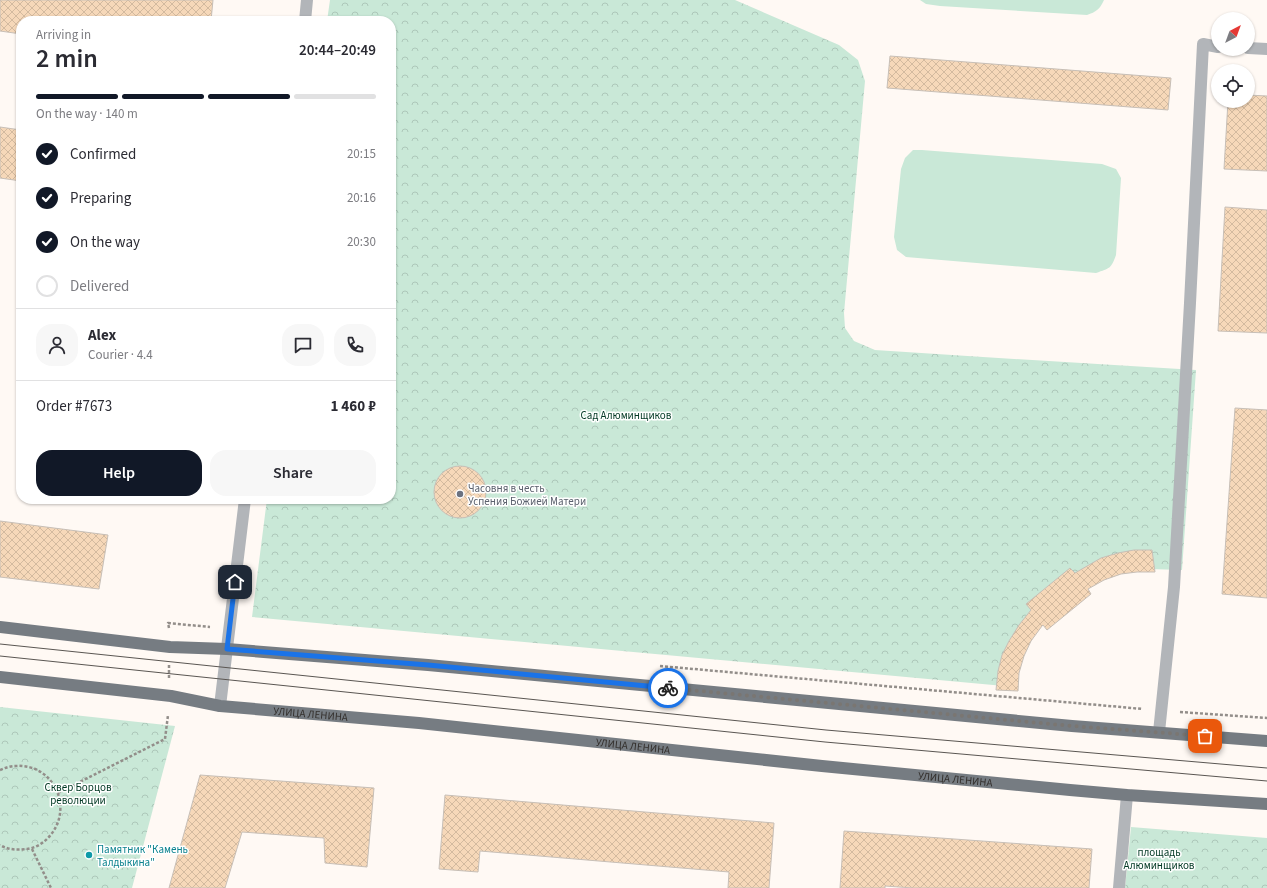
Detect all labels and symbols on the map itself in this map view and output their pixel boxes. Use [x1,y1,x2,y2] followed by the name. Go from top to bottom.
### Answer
[1211,12,1255,56] north arrow
[581,408,672,423] park label: Сад Алюминщиков
[468,481,586,509] place label: Часовня в честь Успения Божией Матери
[455,489,465,499] marker: Часовня в честь Успения Божией Матери
[218,565,252,599] pin
[648,668,688,708] courier
[273,703,349,724] street label: УЛИЦА ЛЕНИНА
[1188,719,1222,753] pin
[595,734,671,757] street label: УЛИЦА ЛЕНИНА
[917,768,993,790] street label: УЛИЦА ЛЕНИНА
[44,780,112,808] park label: Сквер Борцов революции
[97,842,188,870] place label: Памятник "Камень Талдыкина"
[1124,845,1195,873] park label: площадь Алюминщиков
[84,850,94,860] marker: Памятник "Камень Талдыкина"

